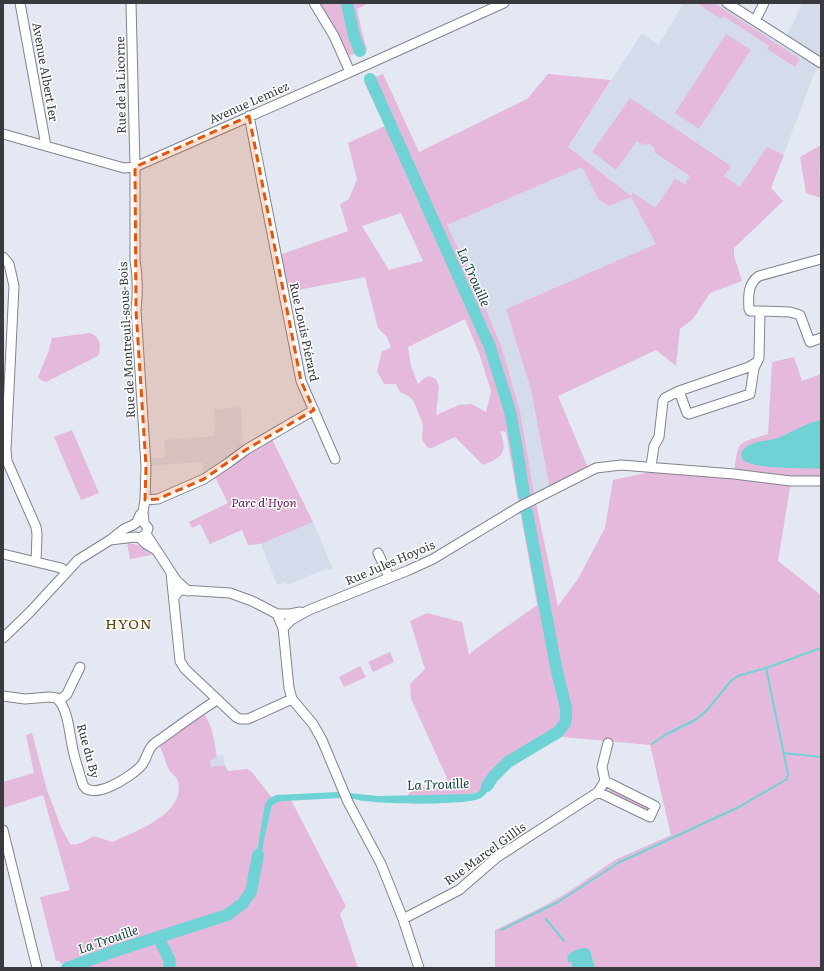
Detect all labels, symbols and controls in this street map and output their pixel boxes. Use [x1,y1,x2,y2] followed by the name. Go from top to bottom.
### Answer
[28,21,64,123] street label: Avenue Albert Ier
[110,36,130,134] street label: Rue de la Licorne
[206,76,292,128] street label: Avenue Lemiez
[453,244,496,309] water label: La Trouille
[113,261,139,419] street label: Rue de Montreuil-sous-Bois
[286,281,324,384] street label: Rue Louis Piérard
[231,493,297,511] park label: Parc d'Hyon
[342,535,438,589] street label: Rue Jules Hoyois
[105,613,153,633] district label: HYON
[73,721,105,780] street label: Rue du By
[406,773,470,794] water label: La Trouille
[440,817,529,889] street label: Rue Marcel Gillis
[75,919,141,958] water label: La Trouille

